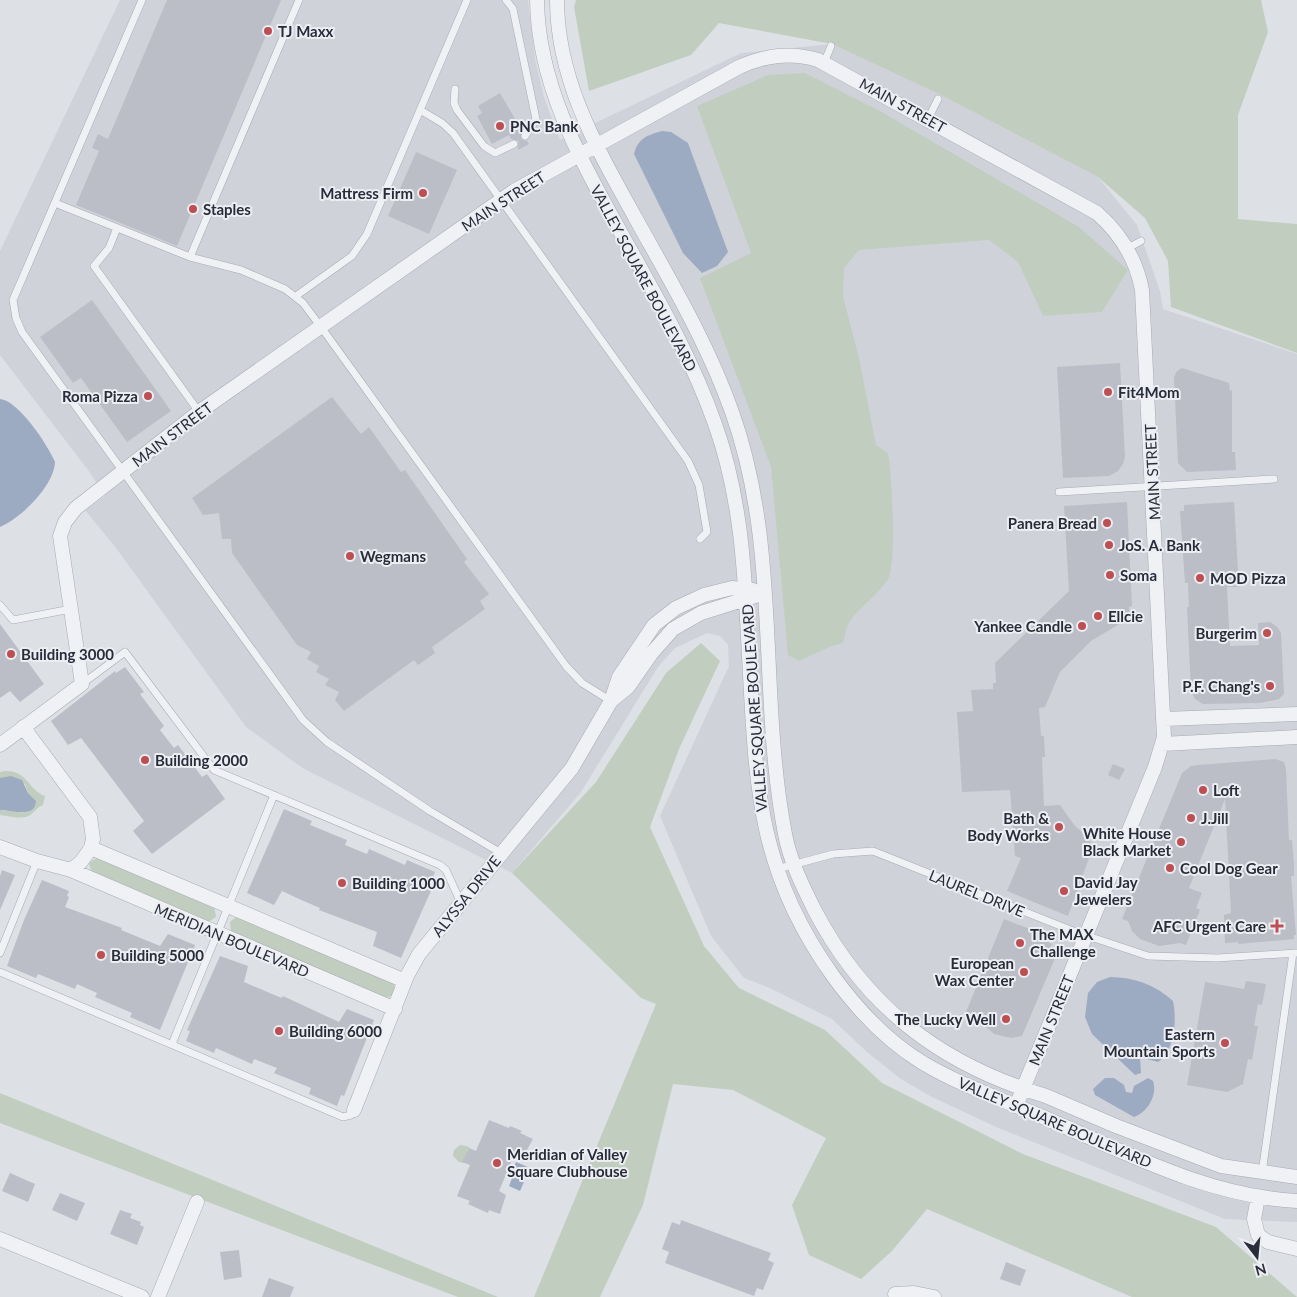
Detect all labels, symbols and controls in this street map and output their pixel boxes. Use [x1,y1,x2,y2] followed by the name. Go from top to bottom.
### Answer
[278,22,334,40] place label: TJ Maxx
[262,25,274,37] marker: TJ Maxx
[857,74,950,136] street label: MAIN STREET
[510,117,579,135] place label: PNC Bank
[494,120,506,132] marker: PNC Bank
[458,167,548,235] street label: MAIN STREET
[587,182,701,374] street label: VALLEY SQUARE BOULEVARD
[320,184,413,202] place label: Mattress Firm
[417,187,429,199] marker: Mattress Firm
[203,200,251,218] place label: Staples
[187,203,199,215] marker: Staples
[1118,383,1180,401] place label: Fit4Mom
[1102,386,1114,398] marker: Fit4Mom
[62,387,138,405] place label: Roma Pizza
[142,390,154,402] marker: Roma Pizza
[128,398,216,470] street label: MAIN STREET
[1140,423,1164,520] street label: MAIN STREET
[1008,514,1097,532] place label: Panera Bread
[1101,517,1113,529] marker: Panera Bread
[1119,536,1201,554] place label: JoS. A. Bank
[1103,539,1115,551] marker: JoS. A. Bank
[360,547,426,565] place label: Wegmans
[344,550,356,562] marker: Wegmans
[1120,566,1157,584] place label: Soma
[1104,569,1116,581] marker: Soma
[1210,569,1286,587] place label: MOD Pizza
[1194,572,1206,584] marker: MOD Pizza
[738,603,770,813] street label: VALLEY SQUARE BOULEVARD
[1108,607,1143,625] place label: Ellcie
[1092,610,1104,622] marker: Ellcie
[973,617,1072,635] place label: Yankee Candle
[1076,620,1088,632] marker: Yankee Candle
[1196,624,1257,642] place label: Burgerim
[1261,627,1273,639] marker: Burgerim
[21,645,114,663] place label: Building 3000
[5,648,17,660] marker: Building 3000
[1182,677,1260,695] place label: P.F. Chang's
[1264,680,1276,692] marker: P.F. Chang's
[155,751,248,769] place label: Building 2000
[139,754,151,766] marker: Building 2000
[1213,781,1240,799] place label: Loft
[1197,784,1209,796] marker: Loft
[967,809,1049,844] place label: Bath & Body Works
[1201,809,1229,827] place label: J.Jill
[1185,812,1197,824] marker: J.Jill
[1053,821,1065,833] marker: Bath & Body Works
[1083,824,1171,859] place label: White House Black Market
[1175,836,1187,848] marker: White House Black Market
[428,852,504,940] street label: ALYSSA DRIVE
[1180,859,1278,877] place label: Cool Dog Gear
[1164,862,1176,874] marker: Cool Dog Gear
[927,866,1027,920] street label: LAUREL DRIVE
[1074,873,1138,908] place label: David Jay Jewelers
[352,874,445,892] place label: Building 1000
[336,877,348,889] marker: Building 1000
[1058,885,1070,897] marker: David Jay Jewelers
[152,899,312,981] street label: MERIDIAN BOULEVARD
[1152,917,1266,935] place label: AFC Urgent Care
[1270,919,1284,933] marker: AFC Urgent Care
[1030,925,1096,960] place label: The MAX Challenge
[1014,937,1026,949] marker: The MAX Challenge
[111,946,204,964] place label: Building 5000
[95,949,107,961] marker: Building 5000
[935,954,1014,989] place label: European Wax Center
[1018,966,1030,978] marker: European Wax Center
[1025,972,1077,1068] street label: MAIN STREET
[894,1010,996,1028] place label: The Lucky Well
[1000,1013,1012,1025] marker: The Lucky Well
[289,1022,382,1040] place label: Building 6000
[273,1025,285,1037] marker: Building 6000
[1104,1025,1215,1060] place label: Eastern Mountain Sports
[1219,1037,1231,1049] marker: Eastern Mountain Sports
[955,1073,1155,1171] street label: VALLEY SQUARE BOULEVARD
[507,1145,628,1180] place label: Meridian of Valley Square Clubhouse
[491,1157,503,1169] marker: Meridian of Valley Square Clubhouse
[1232,1232,1282,1282] north arrow
[1253,1260,1268,1280] text: N

